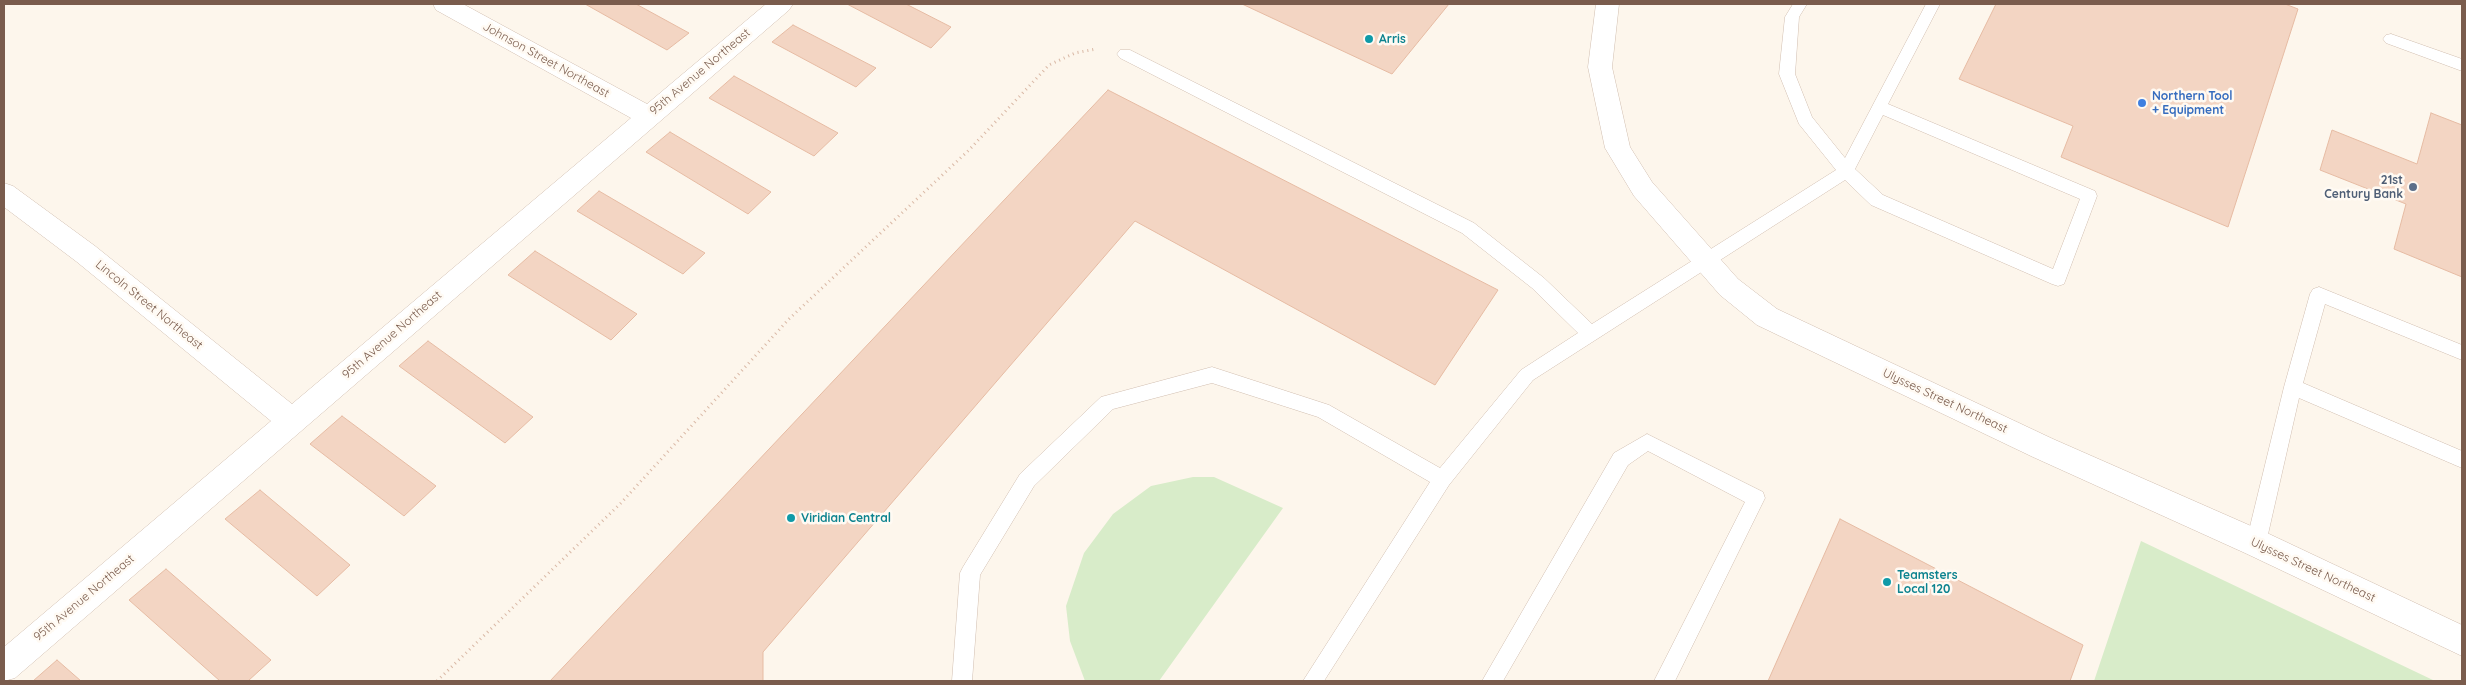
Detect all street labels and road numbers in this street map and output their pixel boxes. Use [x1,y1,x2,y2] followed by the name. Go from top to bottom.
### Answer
[480,19,612,101] street label: Johnson Street Northeast
[647,26,753,118] street label: 95th Avenue Northeast
[93,257,205,353] street label: Lincoln Street Northeast
[339,288,445,382] street label: 95th Avenue Northeast
[1880,366,2010,436] street label: Ulysses Street Northeast
[2248,535,2378,605] street label: Ulysses Street Northeast
[31,552,137,644] street label: 95th Avenue Northeast

